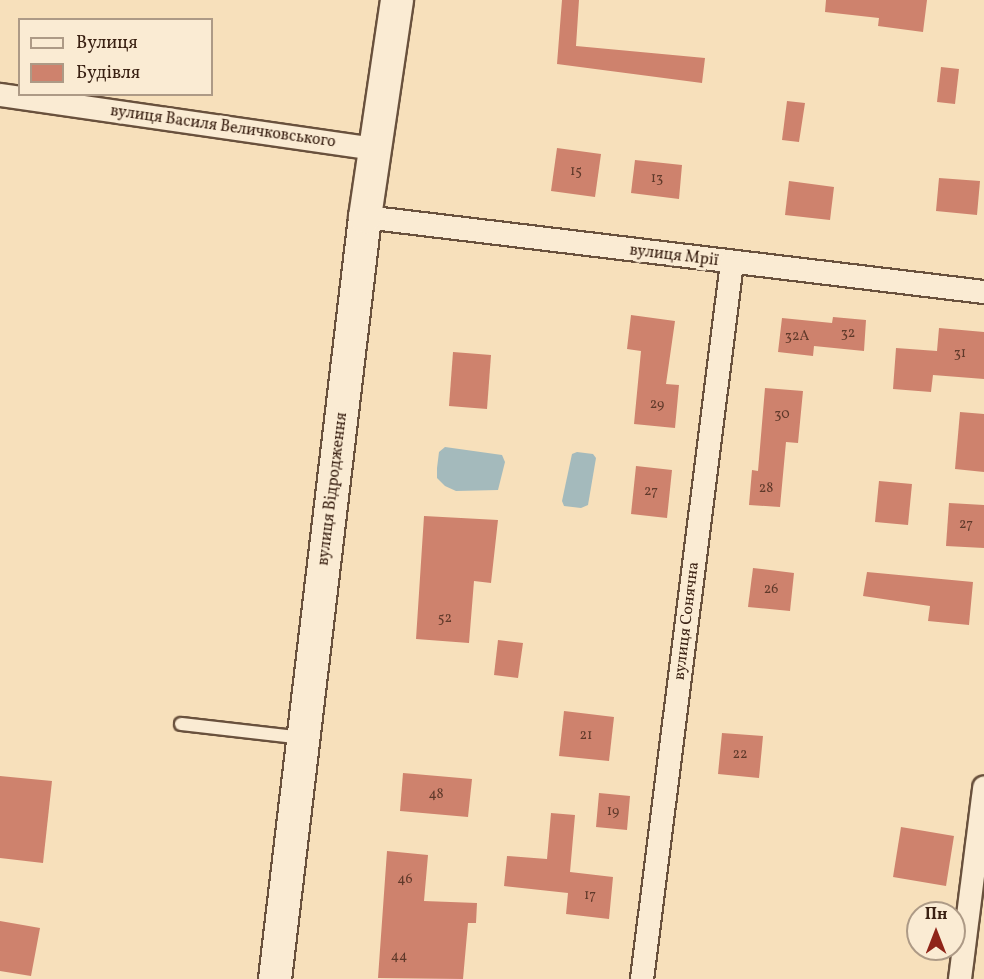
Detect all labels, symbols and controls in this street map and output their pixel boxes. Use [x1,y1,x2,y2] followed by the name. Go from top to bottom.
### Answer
[18,18,213,96] legend
[76,31,138,56] text: Вулиця
[76,61,140,86] text: Будівля
[109,102,337,152] street label: вулиця Василя Величковського
[570,164,582,180] house number: 15
[651,171,663,187] house number: 13
[629,241,719,271] street label: вулиця Мрії
[841,326,855,342] house number: 32
[785,329,809,345] house number: 32A
[954,346,966,362] house number: 31
[650,397,664,413] house number: 29
[774,407,790,423] house number: 30
[314,411,352,567] street label: вулиця Відродження
[759,481,773,497] house number: 28
[644,484,658,500] house number: 27
[959,517,973,533] house number: 27
[670,561,704,681] street label: вулиця Сонячна
[764,582,778,598] house number: 26
[438,611,452,627] house number: 52
[580,728,592,744] house number: 21
[732,747,748,763] house number: 22
[428,787,444,803] house number: 48
[607,804,619,820] house number: 19
[397,872,413,888] house number: 46
[584,888,596,904] house number: 17
[906,901,966,961] north arrow
[925,904,947,926] text: Пн
[391,949,407,965] house number: 44

